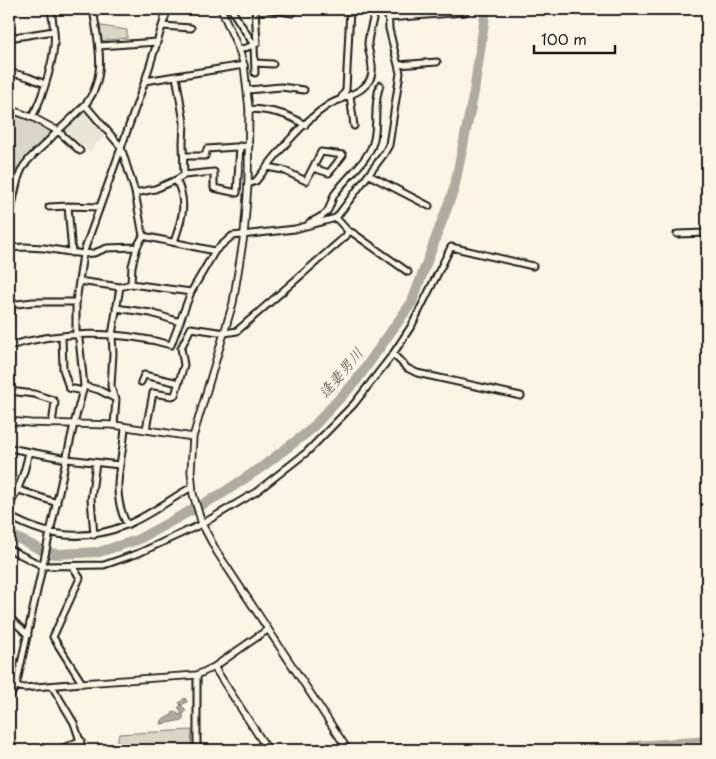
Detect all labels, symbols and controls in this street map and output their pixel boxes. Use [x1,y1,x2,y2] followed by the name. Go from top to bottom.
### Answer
[534,22,615,54] scale bar
[541,27,587,50] text: 100 m
[312,342,368,402] water label: 逢妻男川

